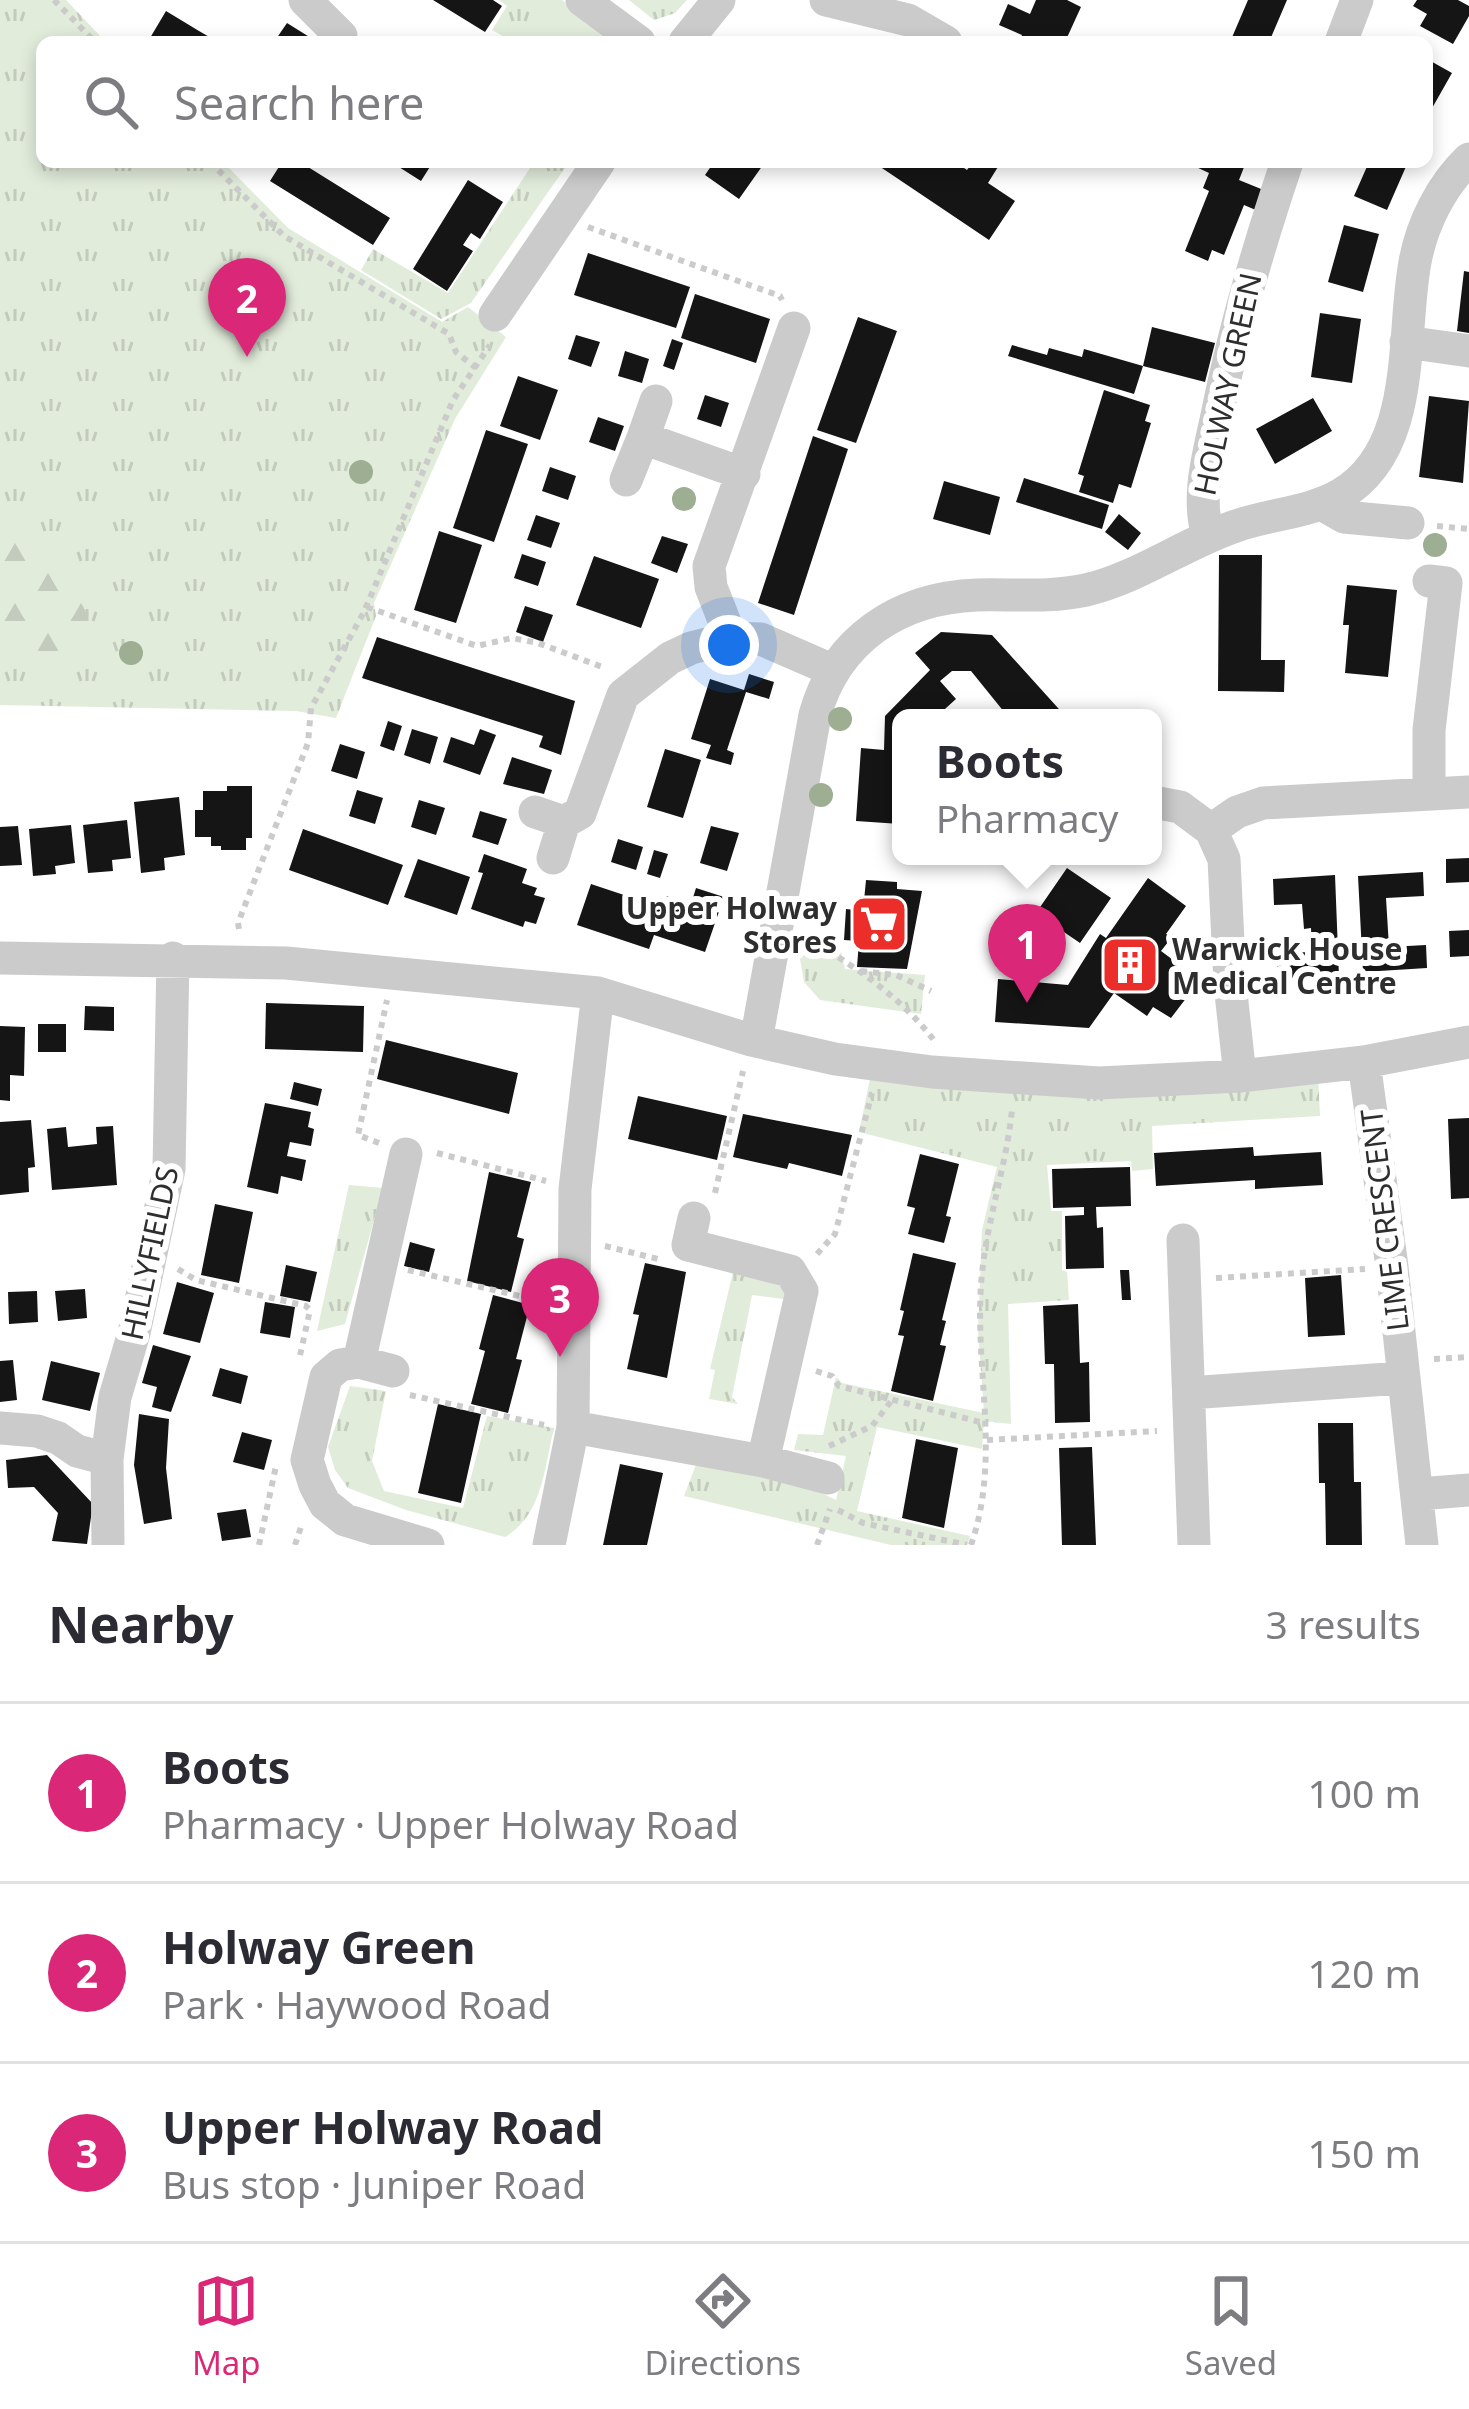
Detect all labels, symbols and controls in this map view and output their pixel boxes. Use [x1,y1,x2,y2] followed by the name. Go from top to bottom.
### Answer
[36,36,1433,168] search box
[78,69,144,135] icon: search
[174,72,424,133] text: Search here
[208,258,286,357] pin: 2
[1183,269,1271,499] street label: HOLWAY GREEN
[699,615,759,675] your location
[892,709,1162,865] popup
[936,730,1064,791] text: Boots
[936,791,1118,844] text: Pharmacy
[626,887,838,962] place label: Upper Holway Stores
[848,893,910,955] supermarket icon: Upper Holway Stores
[988,904,1066,1003] pin: 1
[1172,928,1403,1003] place label: Warwick House Medical Centre
[1099,934,1161,996] building icon: Warwick House Medical Centre
[1350,1106,1418,1333] street label: LIME CRESCENT
[111,1162,187,1344] street label: HILLYFIELDS
[521,1258,599,1357] pin: 3
[48,1588,234,1658] text: Nearby
[1266,1597,1421,1650] text: 3 results
[162,1736,290,1797] text: Boots
[76,1766,98,1819] text: 1
[1307,1766,1421,1819] text: 100 m
[162,1797,739,1850] text: Pharmacy · Upper Holway Road
[162,1916,476,1977] text: Holway Green
[76,1946,98,1999] text: 2
[1307,1946,1421,1999] text: 120 m
[162,1977,552,2030] text: Park · Haywood Road
[162,2096,603,2157] text: Upper Holway Road
[76,2126,98,2179] text: 3
[1307,2126,1421,2179] text: 150 m
[162,2157,586,2210] text: Bus stop · Juniper Road
[192,2268,261,2385] tab: Map
[644,2268,801,2385] tab: Directions
[1185,2268,1277,2385] tab: Saved

